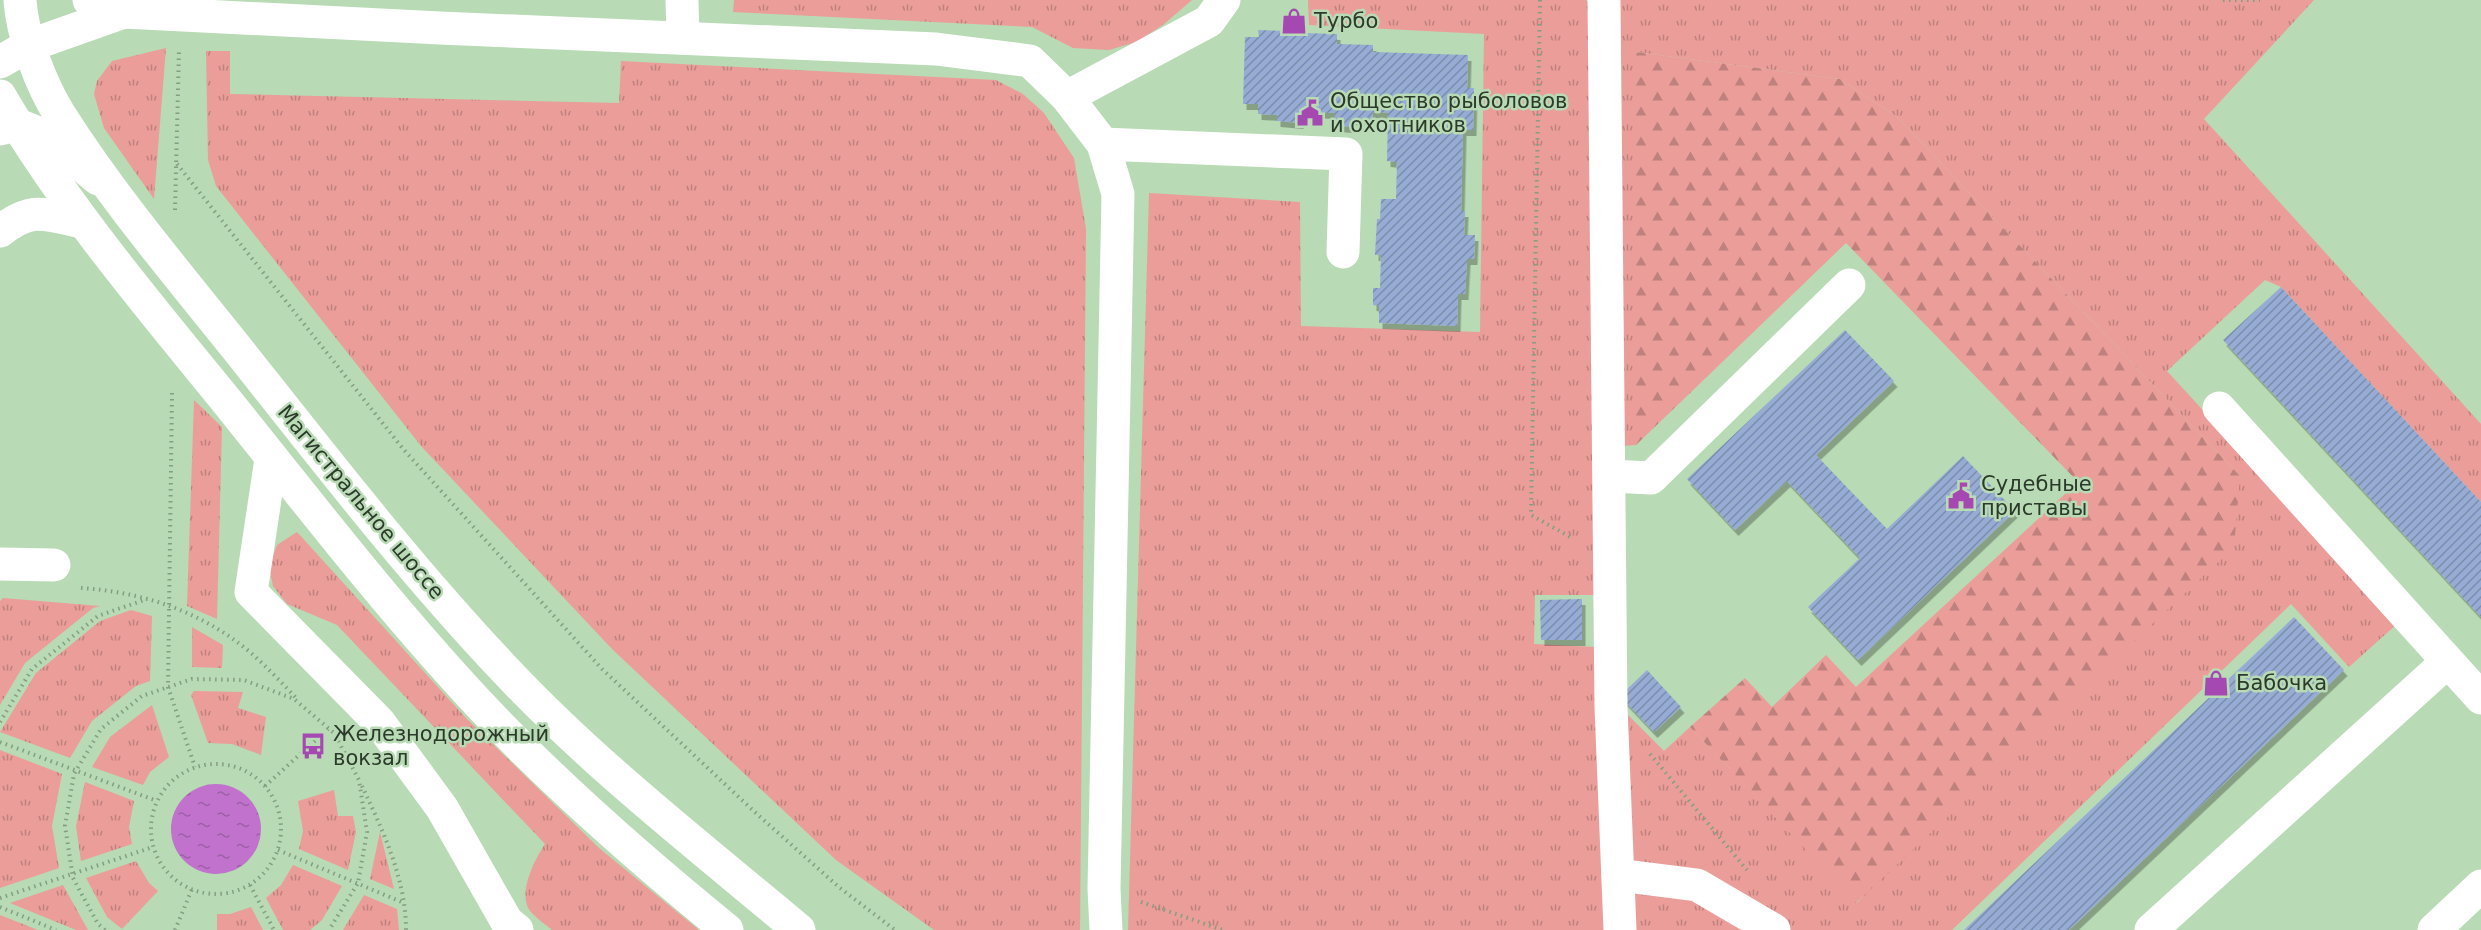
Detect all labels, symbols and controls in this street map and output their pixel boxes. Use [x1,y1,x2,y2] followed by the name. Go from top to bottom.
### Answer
[1279,6,1309,36] shop icon: Турбо
[1313,9,1378,33] place label: Турбо
[1330,89,1567,137] place label: Общество рыболовов и охотников
[1295,98,1325,128] public building icon: Общество рыболовов и охотников
[273,400,449,604] street label: Магистральное шоссе
[1981,472,2092,520] place label: Судебные приставы
[1946,481,1976,511] public building icon: Судебные приставы
[2201,668,2231,698] shop icon: Бабочка
[2236,671,2327,695] place label: Бабочка
[333,722,549,770] place label: Железнодорожный вокзал
[298,731,328,761] bus stop icon: Железнодорожный вокзал

